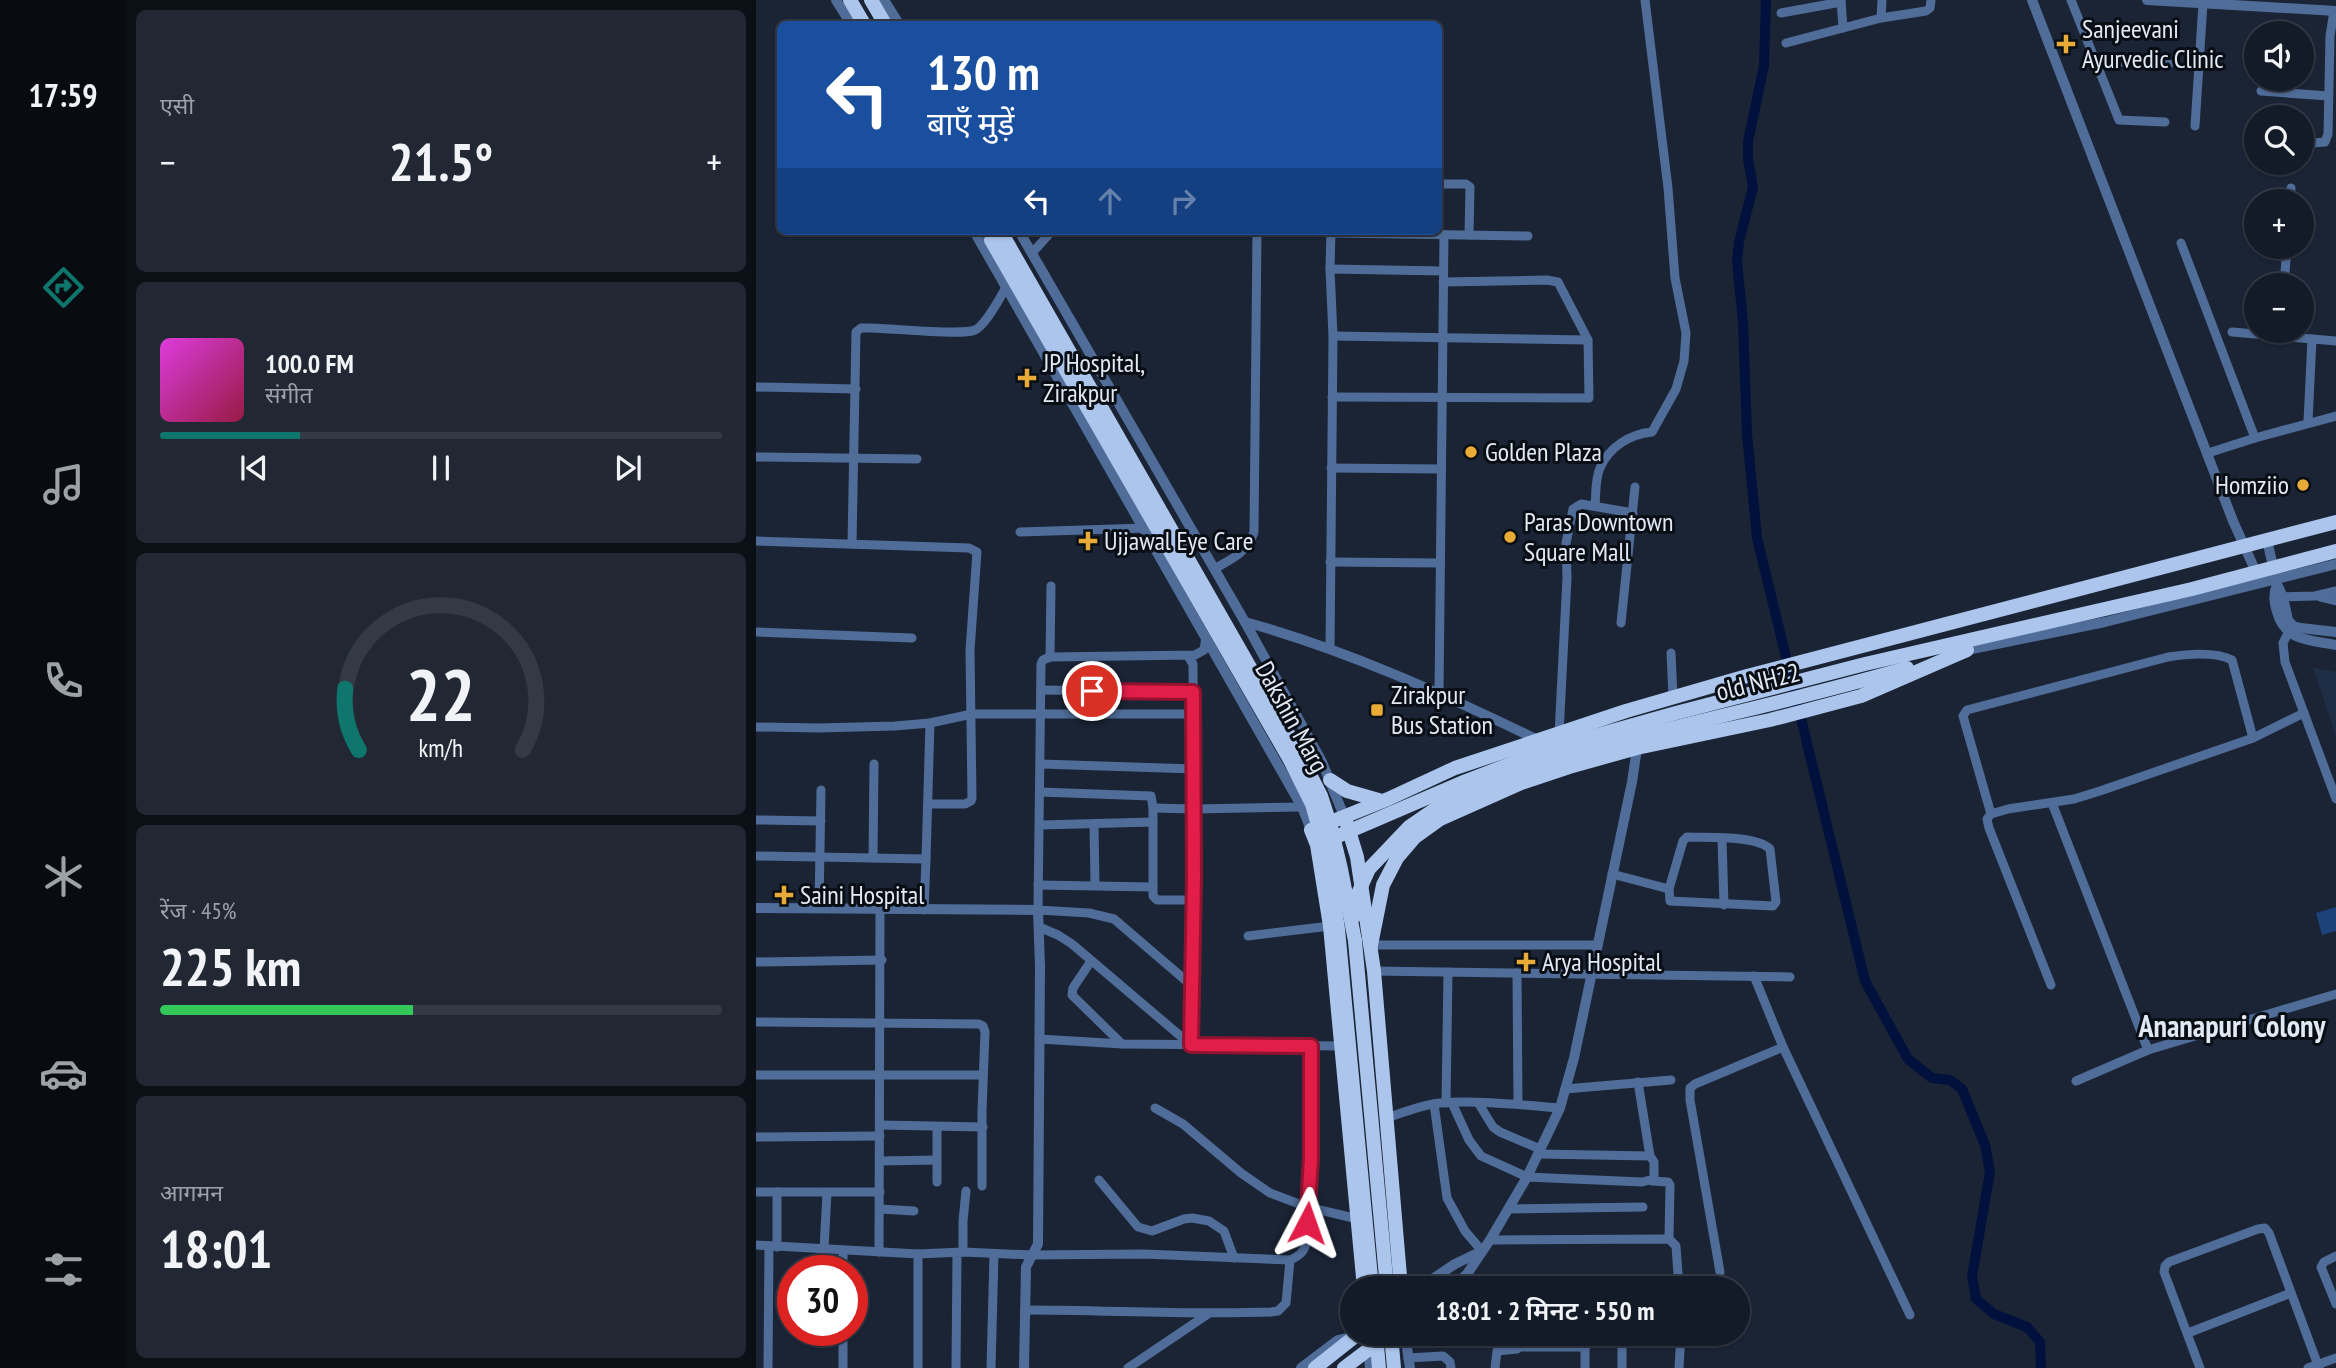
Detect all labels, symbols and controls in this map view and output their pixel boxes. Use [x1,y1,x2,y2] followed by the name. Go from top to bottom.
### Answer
[2082,12,2224,75] place label: Sanjeevani Ayurvedic Clinic
[2244,21,2314,343] map controls
[2244,21,2314,91] button: sound
[2056,34,2076,54] marker: Sanjeevani Ayurvedic Clinic
[927,40,1040,104] text: 130 m
[812,49,903,140] icon: left
[28,74,98,116] text: 17:59
[160,91,194,120] text: एसी
[927,102,1014,144] text: बाएँ मुड़ें
[2244,105,2314,175] button: search
[389,128,493,195] text: 21.5°
[160,137,176,186] text: −
[706,137,722,186] text: +
[1018,182,1056,220] icon: left
[1091,182,1129,220] icon: ahead
[1164,182,1202,220] icon: right
[2244,189,2314,259] button: +
[39,263,88,312] icon: directions
[2244,273,2314,343] button: −
[1042,346,1145,409] place label: JP Hospital, Zirakpur
[265,347,354,380] text: 100.0 FM
[1017,368,1037,388] marker: JP Hospital, Zirakpur
[265,380,313,409] text: संगीत
[1485,435,1602,468] place label: Golden Plaza
[1463,444,1479,460] marker: Golden Plaza
[235,449,273,487] icon: previous
[422,449,460,487] icon: pause
[609,449,647,487] icon: next
[39,460,88,509] icon: music
[2215,468,2289,501] place label: Homziio
[2295,477,2311,493] marker: Homziio
[1524,505,1673,568] place label: Paras Downtown Square Mall
[1104,524,1253,557] place label: Ujjawal Eye Care
[1502,529,1518,545] marker: Paras Downtown Square Mall
[1078,531,1098,551] marker: Ujjawal Eye Care
[406,646,476,740] text: 22
[1248,655,1337,778] street label: Dakshin Marg
[1712,655,1803,708] street label: old NH22
[39,656,88,705] icon: phone
[1062,661,1122,721] pin
[1073,672,1111,710] icon: arrive
[1391,678,1493,741] place label: Zirakpur Bus Station
[1369,702,1385,718] marker: Zirakpur Bus Station
[419,732,463,764] text: km/h
[39,852,88,901] icon: climate
[800,878,924,911] place label: Saini Hospital
[774,885,794,905] marker: Saini Hospital
[160,896,236,925] text: रेंज · 45%
[160,933,301,1000] text: 225 km
[1542,945,1662,978] place label: Arya Hospital
[1516,952,1536,972] marker: Arya Hospital
[2137,1006,2327,1045] district label: Ananapuri Colony
[39,1049,88,1098] icon: car
[160,1178,223,1207] text: आगमन
[1270,1186,1344,1260] position arrow
[160,1215,272,1282] text: 18:01
[39,1245,88,1294] icon: filters
[777,1255,868,1346] speed limit sign: 30
[1436,1294,1654,1327] text: 18:01 · 2 मिनट · 550 m

